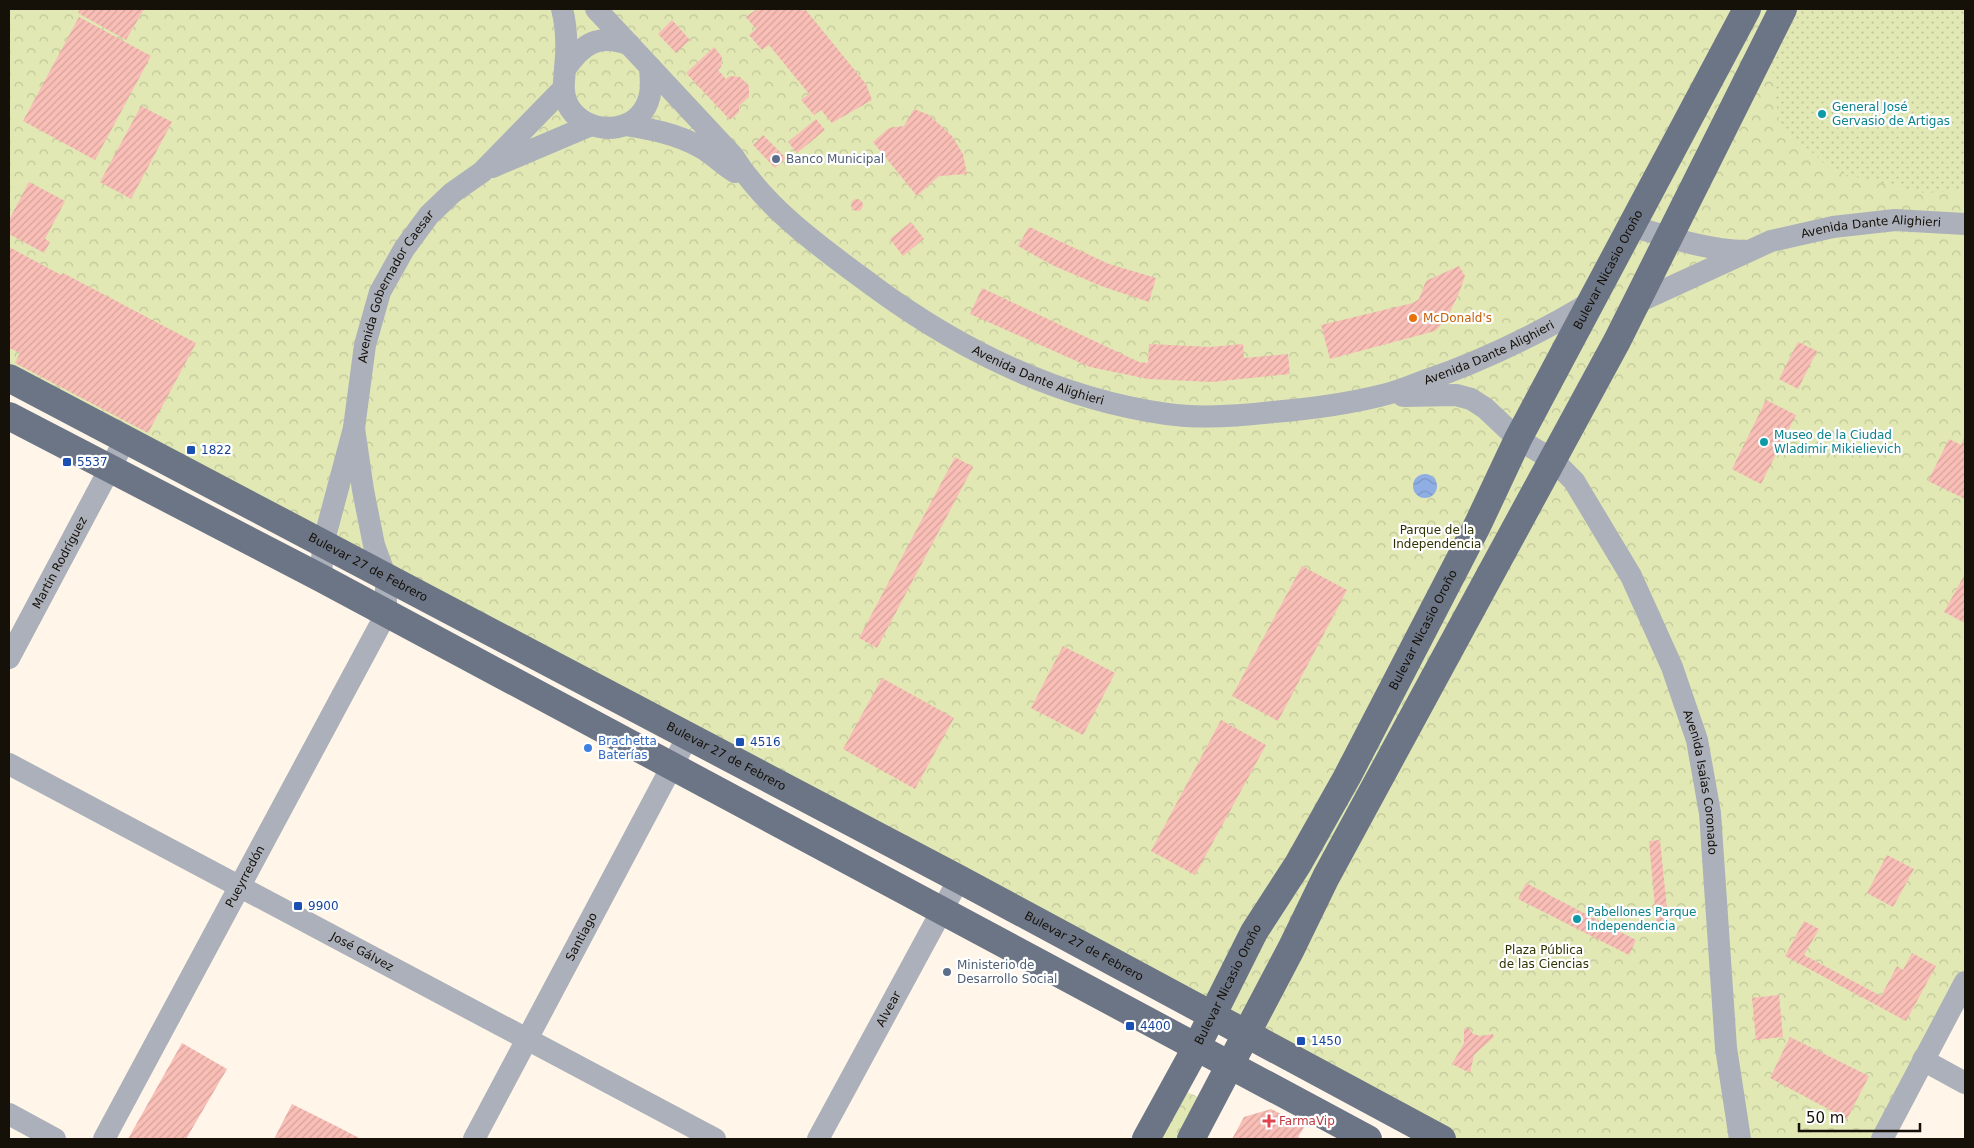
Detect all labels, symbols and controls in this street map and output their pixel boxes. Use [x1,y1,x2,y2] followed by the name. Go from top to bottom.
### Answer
[1832,100,1950,128] place label: General José Gervasio de Artigas
[1816,108,1828,120] marker: General José Gervasio de Artigas
[786,152,884,166] place label: Banco Municipal
[770,153,782,165] marker: Banco Municipal
[356,207,437,364] street label: Avenida Gobernador Caesar
[1571,208,1646,332] street label: Bulevar Nicasio Oroño
[1800,213,1941,241] street label: Avenida Dante Alighieri
[1423,311,1492,325] place label: McDonald's
[1407,312,1419,324] marker: McDonald's
[1422,318,1557,388] street label: Avenida Dante Alighieri
[970,343,1106,408] street label: Avenida Dante Alighieri
[1774,428,1901,456] place label: Museo de la Ciudad Wladimir Mikielievich
[1758,436,1770,448] marker: Museo de la Ciudad Wladimir Mikielievich
[201,443,232,457] place label: 1822
[185,444,197,456] marker: 1822
[77,455,108,469] place label: 5537
[61,456,73,468] marker: 5537
[30,514,90,611] street label: Martín Rodríguez
[1393,523,1481,551] park label: Parque de la Independencia
[306,530,430,605] street label: Bulevar 27 de Febrero
[1386,568,1460,692] street label: Bulevar Nicasio Oroño
[1680,708,1720,855] street label: Avenida Isaías Coronado
[664,719,788,794] street label: Bulevar 27 de Febrero
[598,734,657,762] place label: Brachetta Baterías
[750,735,781,749] place label: 4516
[734,736,746,748] marker: 4516
[582,742,594,754] marker: Brachetta Baterías
[223,843,267,910] street label: Pueyrredón
[308,899,339,913] place label: 9900
[292,900,304,912] marker: 9900
[1587,905,1697,933] place label: Pabellones Parque Independencia
[1022,909,1146,984] street label: Bulevar 27 de Febrero
[563,910,600,963] street label: Santiago
[1571,913,1583,925] marker: Pabellones Parque Independencia
[1192,921,1264,1047] street label: Bulevar Nicasio Oroño
[328,929,396,974] street label: José Gálvez
[1499,943,1589,971] park label: Plaza Pública de las Ciencias
[957,958,1057,986] place label: Ministerio de Desarrollo Social
[941,966,953,978] marker: Ministerio de Desarrollo Social
[873,989,904,1029] street label: Alvear
[1140,1019,1171,1033] place label: 4400
[1124,1020,1136,1032] marker: 4400
[1311,1034,1342,1048] place label: 1450
[1295,1035,1307,1047] marker: 1450
[1799,1100,1920,1132] scale bar
[1806,1109,1844,1127] text: 50 m
[1279,1114,1335,1128] place label: FarmaVip
[1263,1115,1275,1127] marker: FarmaVip

